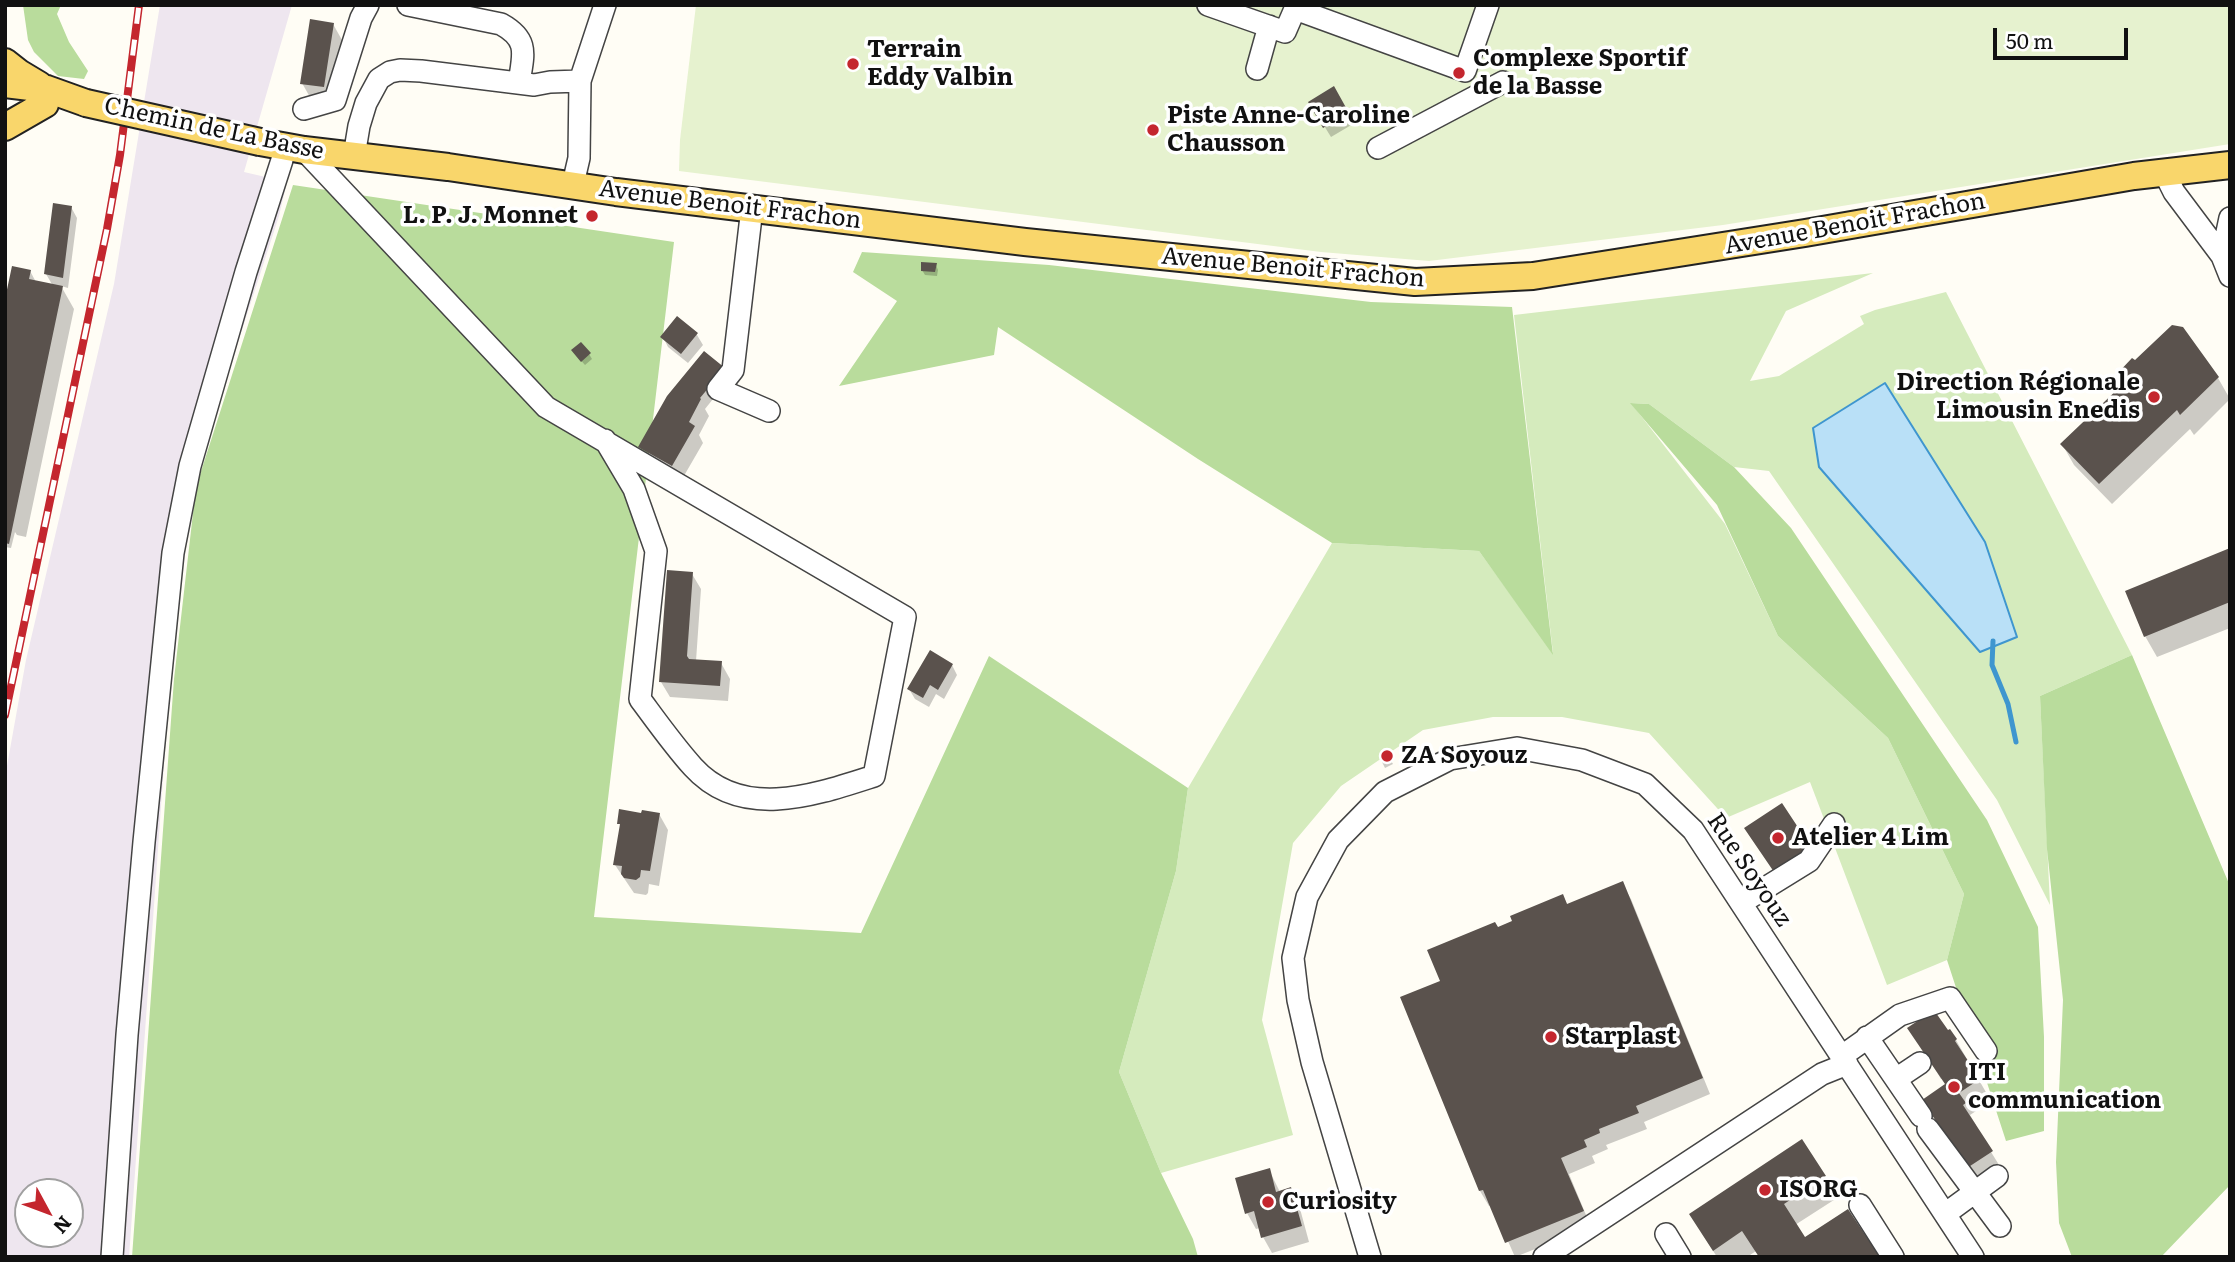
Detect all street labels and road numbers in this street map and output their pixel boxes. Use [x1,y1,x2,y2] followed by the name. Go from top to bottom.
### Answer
[102,92,326,166] street label: Chemin de La Basse
[597,175,863,235] street label: Avenue Benoit Frachon
[1722,187,1988,261] street label: Avenue Benoit Frachon
[1160,242,1426,294] street label: Avenue Benoit Frachon
[1700,808,1798,932] street label: Rue Soyouz

